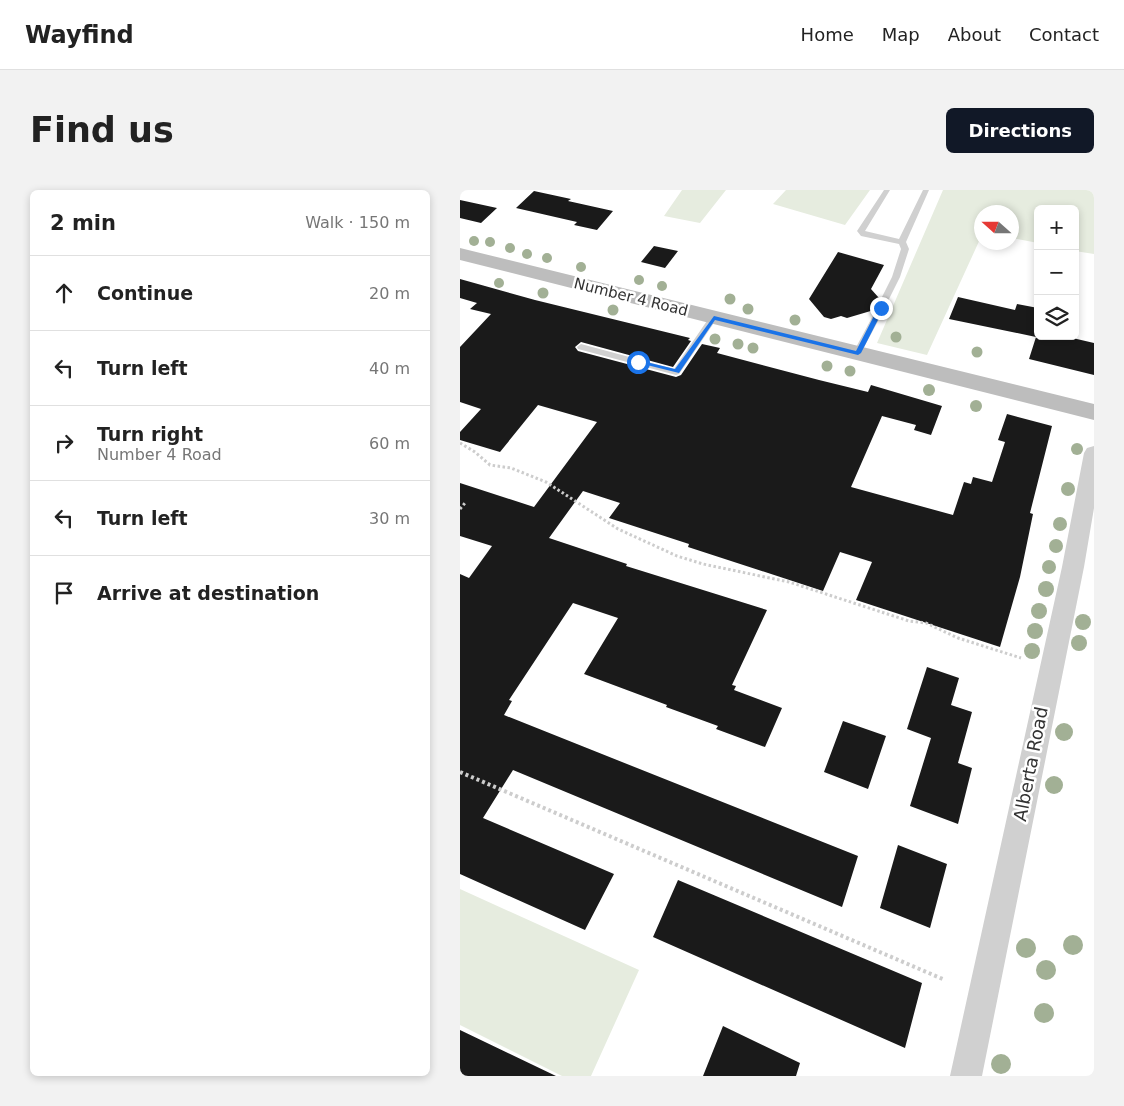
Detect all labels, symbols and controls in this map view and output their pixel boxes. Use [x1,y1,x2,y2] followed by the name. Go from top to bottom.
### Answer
[25,21,134,49] text: Wayfind
[801,24,854,45] text: Home
[882,24,920,45] text: Map
[948,24,1001,45] text: About
[1029,24,1099,45] text: Contact
[946,108,1094,153] button: Directions
[30,110,174,150] text: Find us
[974,205,1019,250] north arrow
[1034,205,1079,340] map controls
[1034,205,1079,250] button: +
[50,211,116,235] text: 2 min
[305,213,410,232] text: Walk · 150 m
[1034,250,1079,295] button: −
[572,274,690,320] street label: Number 4 Road
[50,279,78,307] icon: ahead
[97,282,193,304] text: Continue
[369,284,410,303] text: 20 m
[1034,295,1079,340] button: layers
[870,297,893,320] route end
[627,351,650,374] route start
[50,354,78,382] icon: left
[97,357,188,379] text: Turn left
[369,359,410,378] text: 40 m
[97,423,203,445] text: Turn right
[50,429,78,457] icon: right
[369,434,410,453] text: 60 m
[97,445,222,464] text: Number 4 Road
[50,504,78,532] icon: left
[97,507,188,529] text: Turn left
[369,509,410,528] text: 30 m
[50,579,78,607] icon: arrive
[97,582,319,604] text: Arrive at destination
[1009,705,1052,823] street label: Alberta Road

